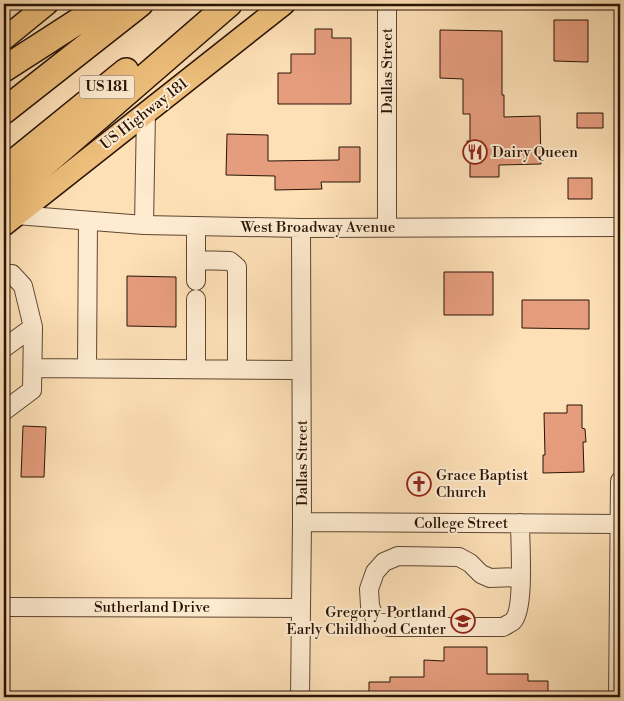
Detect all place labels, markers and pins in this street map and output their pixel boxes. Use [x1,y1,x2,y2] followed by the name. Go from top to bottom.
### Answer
[462,139,488,165] restaurant icon: Dairy Queen
[492,143,578,162] place label: Dairy Queen
[436,466,529,502] place label: Grace Baptist Church
[406,471,432,497] church icon: Grace Baptist Church
[286,603,447,639] place label: Gregory-Portland Early Childhood Center
[450,608,476,634] school or university icon: Gregory-Portland Early Childhood Center

